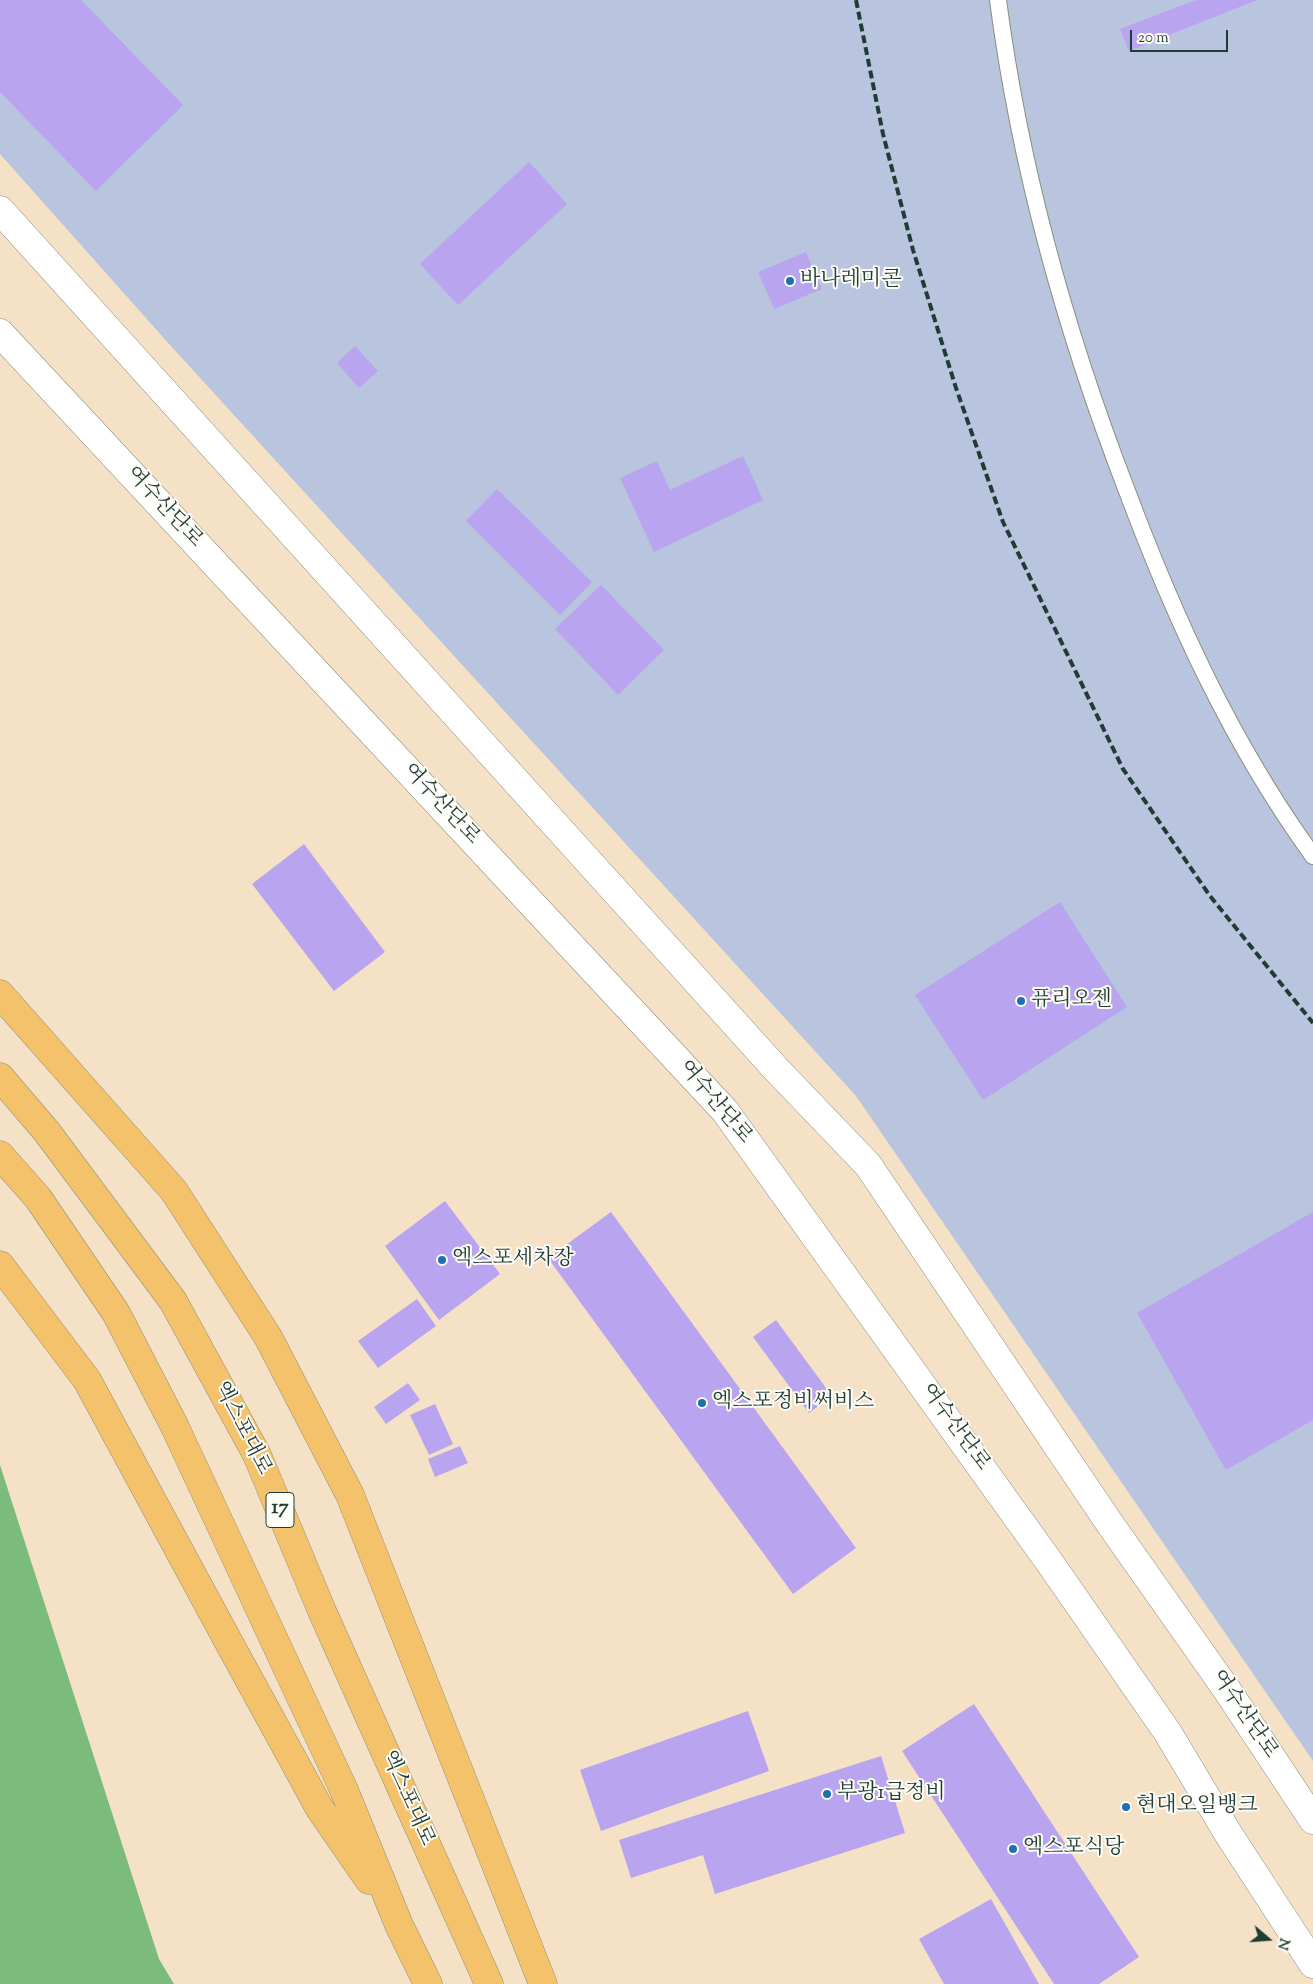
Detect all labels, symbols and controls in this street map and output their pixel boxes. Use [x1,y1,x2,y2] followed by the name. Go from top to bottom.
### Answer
[1133,20,1230,52] scale bar
[1138,28,1169,49] text: 20 m
[800,268,901,294] place label: 바나레미콘
[784,275,796,287] marker: 바나레미콘
[119,462,207,554] street label: 여수산단로
[396,759,484,851] street label: 여수산단로
[1031,988,1112,1014] place label: 퓨리오젠
[1015,995,1027,1007] marker: 퓨리오젠
[672,1056,756,1150] street label: 여수산단로
[452,1247,574,1273] place label: 엑스포세차장
[436,1254,448,1266] marker: 엑스포세차장
[207,1378,275,1480] street label: 엑스포대로
[914,1380,994,1476] street label: 여수산단로
[712,1390,874,1416] place label: 엑스포정비써비스
[696,1397,708,1409] marker: 엑스포정비써비스
[266,1492,294,1528] road number: 17
[1204,1666,1282,1764] street label: 여수산단로
[374,1748,438,1850] street label: 엑스포대로
[837,1781,946,1807] place label: 부광1급정비
[821,1788,833,1800] marker: 부광1급정비
[1136,1794,1258,1820] place label: 현대오일뱅크
[1120,1801,1132,1813] marker: 현대오일뱅크
[1023,1836,1124,1862] place label: 엑스포식당
[1007,1843,1019,1855] marker: 엑스포식당
[1243,1914,1293,1964] north arrow
[1271,1935,1294,1952] text: N

